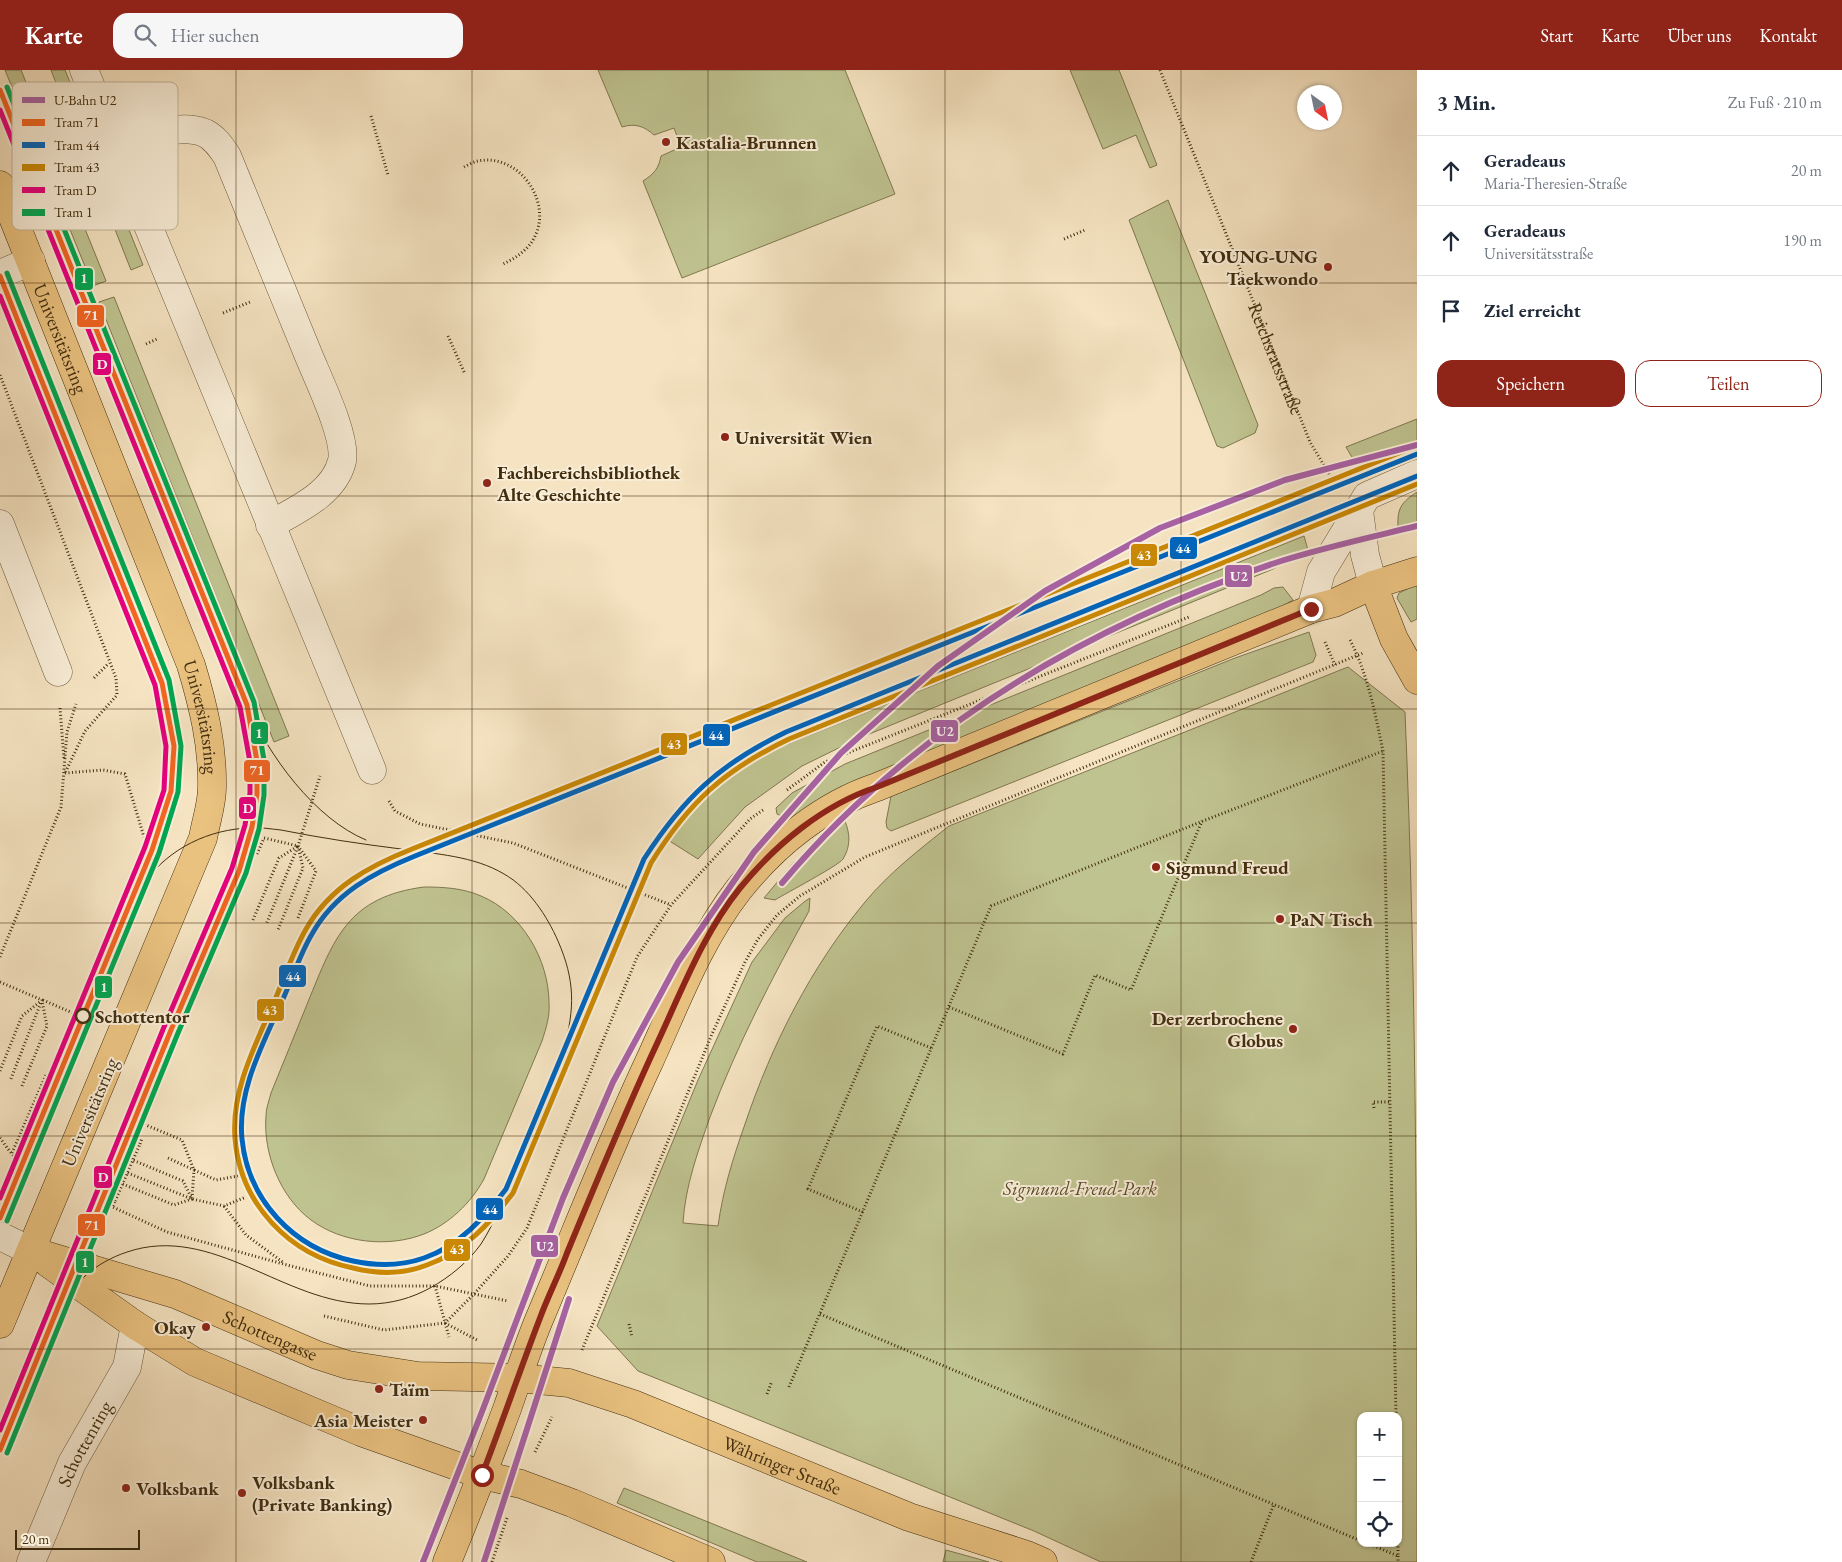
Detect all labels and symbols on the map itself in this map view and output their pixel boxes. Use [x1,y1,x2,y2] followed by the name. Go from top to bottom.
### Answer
[12,82,178,230] legend
[1297,85,1342,130] north arrow
[54,91,117,109] text: U-Bahn U2
[54,113,99,131] text: Tram 71
[676,130,817,155] place label: Kastalia-Brunnen
[54,136,100,154] text: Tram 44
[660,136,672,148] marker: Kastalia-Brunnen
[54,158,100,176] text: Tram 43
[54,181,97,199] text: Tram D
[54,203,93,221] text: Tram 1
[1199,244,1318,291] place label: YOUNG-UNG Taekwondo
[1322,261,1334,273] marker: YOUNG-UNG Taekwondo
[74,267,94,291] line badge: 1
[80,269,88,287] text: 1
[27,280,94,398] street label: Universitätsring
[1242,299,1310,418] street label: Reichsratsstraße
[76,304,105,328] line badge: 71
[84,306,98,324] text: 71
[92,352,112,376] line badge: D
[97,355,108,373] text: D
[735,425,873,450] place label: Universität Wien
[719,431,731,443] marker: Universität Wien
[496,460,681,507] place label: Fachbereichsbibliothek Alte Geschichte
[481,477,493,489] marker: Fachbereichsbibliothek Alte Geschichte
[1169,536,1198,560] line badge: 44
[1176,539,1191,557] text: 44
[1130,543,1158,567] line badge: 43
[1137,546,1151,564] text: 43
[1224,564,1253,588] line badge: U2
[1230,567,1249,585] text: U2
[1300,598,1323,621] route end
[177,657,224,775] street label: Universitätsring
[930,719,959,743] line badge: U2
[250,721,269,745] line badge: 1
[936,722,955,740] text: U2
[702,723,731,747] line badge: 44
[255,724,263,742] text: 1
[709,726,724,744] text: 44
[660,732,688,756] line badge: 43
[667,735,681,753] text: 43
[243,759,271,783] line badge: 71
[250,761,264,779] text: 71
[238,796,257,820] line badge: D
[243,799,254,817] text: D
[1166,855,1289,880] place label: Sigmund Freud
[1150,861,1162,873] marker: Sigmund Freud
[1290,907,1373,932] place label: PaN Tisch
[1274,913,1286,925] marker: PaN Tisch
[278,964,307,988] line badge: 44
[286,967,301,985] text: 44
[94,975,113,999] line badge: 1
[100,978,108,996] text: 1
[256,998,285,1022] line badge: 43
[263,1001,277,1019] text: 43
[95,1004,190,1029] place label: Schottentor
[1152,1006,1283,1053] place label: Der zerbrochene Globus
[75,1008,91,1024] marker: Schottentor
[1287,1023,1299,1035] marker: Der zerbrochene Globus
[55,1053,124,1170] street label: Universitätsring
[93,1165,113,1189] line badge: D
[98,1168,109,1186] text: D
[1002,1176,1157,1201] park label: Sigmund-Freud-Park
[475,1197,504,1221] line badge: 44
[483,1200,498,1218] text: 44
[77,1213,106,1237] line badge: 71
[85,1216,99,1234] text: 71
[530,1234,559,1258] line badge: U2
[536,1237,555,1255] text: U2
[443,1238,471,1262] line badge: 43
[450,1240,464,1258] text: 43
[75,1250,95,1274] line badge: 1
[81,1253,89,1271] text: 1
[219,1304,321,1367] street label: Schottengasse
[154,1315,197,1340] place label: Okay
[200,1321,212,1333] marker: Okay
[389,1377,430,1402] place label: Taïm
[373,1383,385,1395] marker: Taïm
[52,1396,118,1491] street label: Schottenring
[313,1408,413,1433] place label: Asia Meister
[417,1414,429,1426] marker: Asia Meister
[719,1430,845,1501] street label: Währinger Straße
[471,1464,494,1487] route start
[252,1470,393,1517] place label: Volksbank (Private Banking)
[136,1476,219,1501] place label: Volksbank
[120,1482,132,1494] marker: Volksbank
[236,1487,248,1499] marker: Volksbank (Private Banking)
[15,1527,140,1550] scale bar

